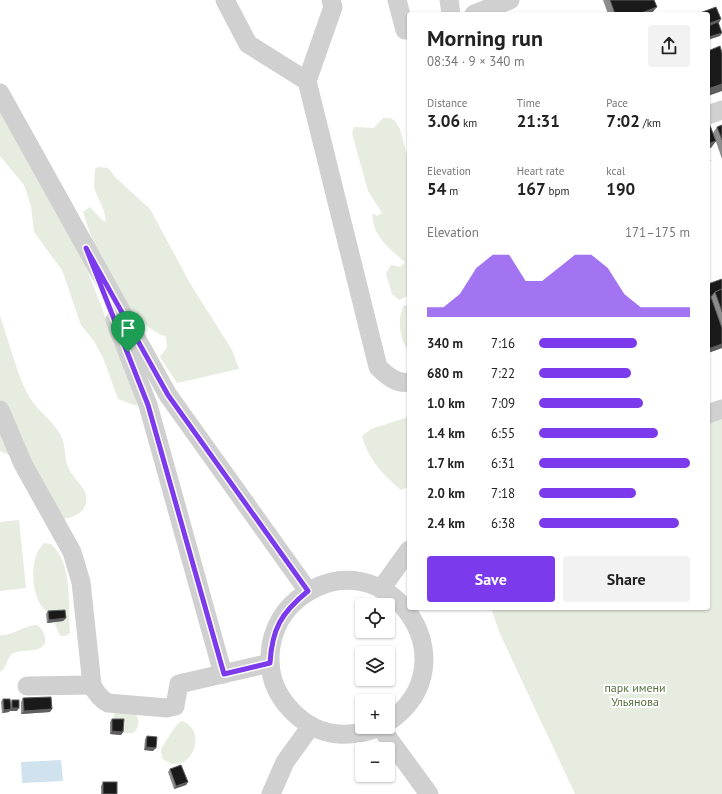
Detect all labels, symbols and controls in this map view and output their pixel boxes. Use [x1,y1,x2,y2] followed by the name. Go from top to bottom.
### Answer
[427,24,543,52] text: Morning run
[648,25,690,67] button: share
[427,53,524,70] text: 08:34 · 9 × 340 m
[427,96,467,110] text: Distance
[517,96,540,110] text: Time
[606,96,628,110] text: Pace
[427,110,460,132] text: 3.06
[517,110,560,132] text: 21:31
[606,110,640,132] text: 7:02
[460,116,477,130] text: km
[640,116,661,130] text: /km
[427,164,471,178] text: Elevation
[517,164,564,178] text: Heart rate
[606,164,625,178] text: kcal
[427,178,446,200] text: 54
[517,178,546,200] text: 167
[606,178,635,200] text: 190
[446,184,458,198] text: m
[546,184,569,198] text: bpm
[427,224,479,241] text: Elevation
[625,224,690,241] text: 171–175 m
[111,311,145,352] pin
[117,317,139,339] icon: arrive
[427,335,463,352] text: 340 m
[491,335,515,352] text: 7:16
[427,365,463,382] text: 680 m
[491,365,515,382] text: 7:22
[427,395,465,412] text: 1.0 km
[491,395,515,412] text: 7:09
[427,425,465,442] text: 1.4 km
[491,425,515,442] text: 6:55
[427,455,464,472] text: 1.7 km
[491,455,515,472] text: 6:31
[427,485,465,502] text: 2.0 km
[491,485,515,502] text: 7:18
[427,515,465,532] text: 2.4 km
[491,515,515,532] text: 6:38
[427,556,555,602] button: Save
[563,556,690,602] button: Share
[355,598,395,782] map controls
[355,598,395,638] button: locate
[355,646,395,686] button: layers
[604,680,666,709] park label: парк имени Ульянова
[355,694,395,734] button: +
[355,742,395,782] button: −

